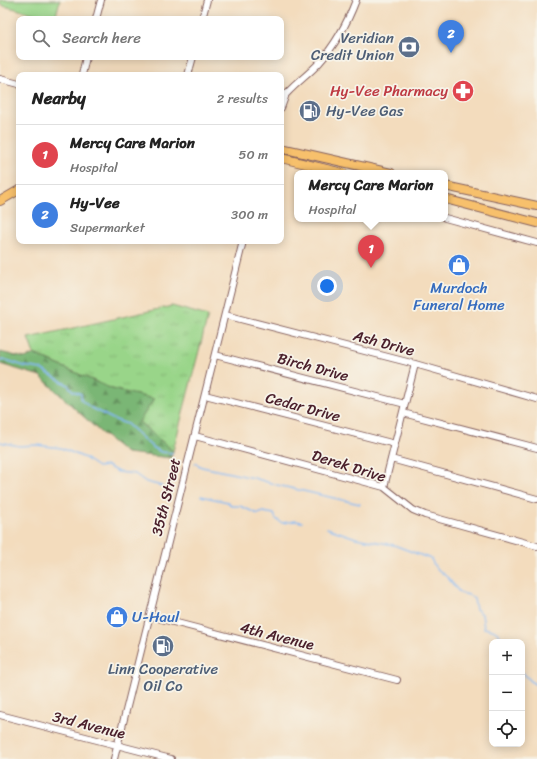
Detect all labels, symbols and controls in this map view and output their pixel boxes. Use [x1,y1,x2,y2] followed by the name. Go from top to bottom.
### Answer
[16,16,284,60] search box
[438,20,464,53] pin: 2
[62,25,141,51] text: Search here
[311,25,394,68] place label: Veridian Credit Union
[30,27,52,49] icon: search
[396,34,422,60] bank icon: Veridian Credit Union
[330,78,448,104] place label: Hy-Vee Pharmacy
[450,78,476,104] pharmacy icon: Hy-Vee Pharmacy
[32,83,86,113] text: Nearby
[217,87,268,110] text: 2 results
[297,98,323,124] fuel station icon: Hy-Vee Gas
[326,98,403,124] place label: Hy-Vee Gas
[70,130,195,156] text: Mercy Care Marion
[42,143,48,166] text: 1
[238,143,268,166] text: 50 m
[70,156,118,179] text: Hospital
[294,170,448,222] popup
[309,172,433,198] text: Mercy Care Marion
[70,190,120,216] text: Hy-Vee
[309,198,356,221] text: Hospital
[41,203,49,226] text: 2
[231,203,268,226] text: 300 m
[70,216,145,239] text: Supermarket
[358,235,384,268] pin: 1
[446,252,472,278] shop icon: Murdoch Funeral Home
[413,275,505,318] place label: Murdoch Funeral Home
[317,276,337,296] your location
[350,322,418,364] street label: Ash Drive
[274,345,352,389] street label: Birch Drive
[263,385,344,430] street label: Cedar Drive
[309,442,390,490] street label: Derek Drive
[144,455,188,539] street label: 35th Street
[104,604,130,630] shop icon: U-Haul
[132,604,180,630] place label: U-Haul
[237,614,317,658] street label: 4th Avenue
[150,633,176,659] fuel station icon: Linn Cooperative Oil Co
[489,639,525,747] map controls
[489,639,525,675] button: +
[108,656,218,699] place label: Linn Cooperative Oil Co
[489,675,525,711] button: −
[50,703,128,747] street label: 3rd Avenue
[489,711,525,747] button: locate

